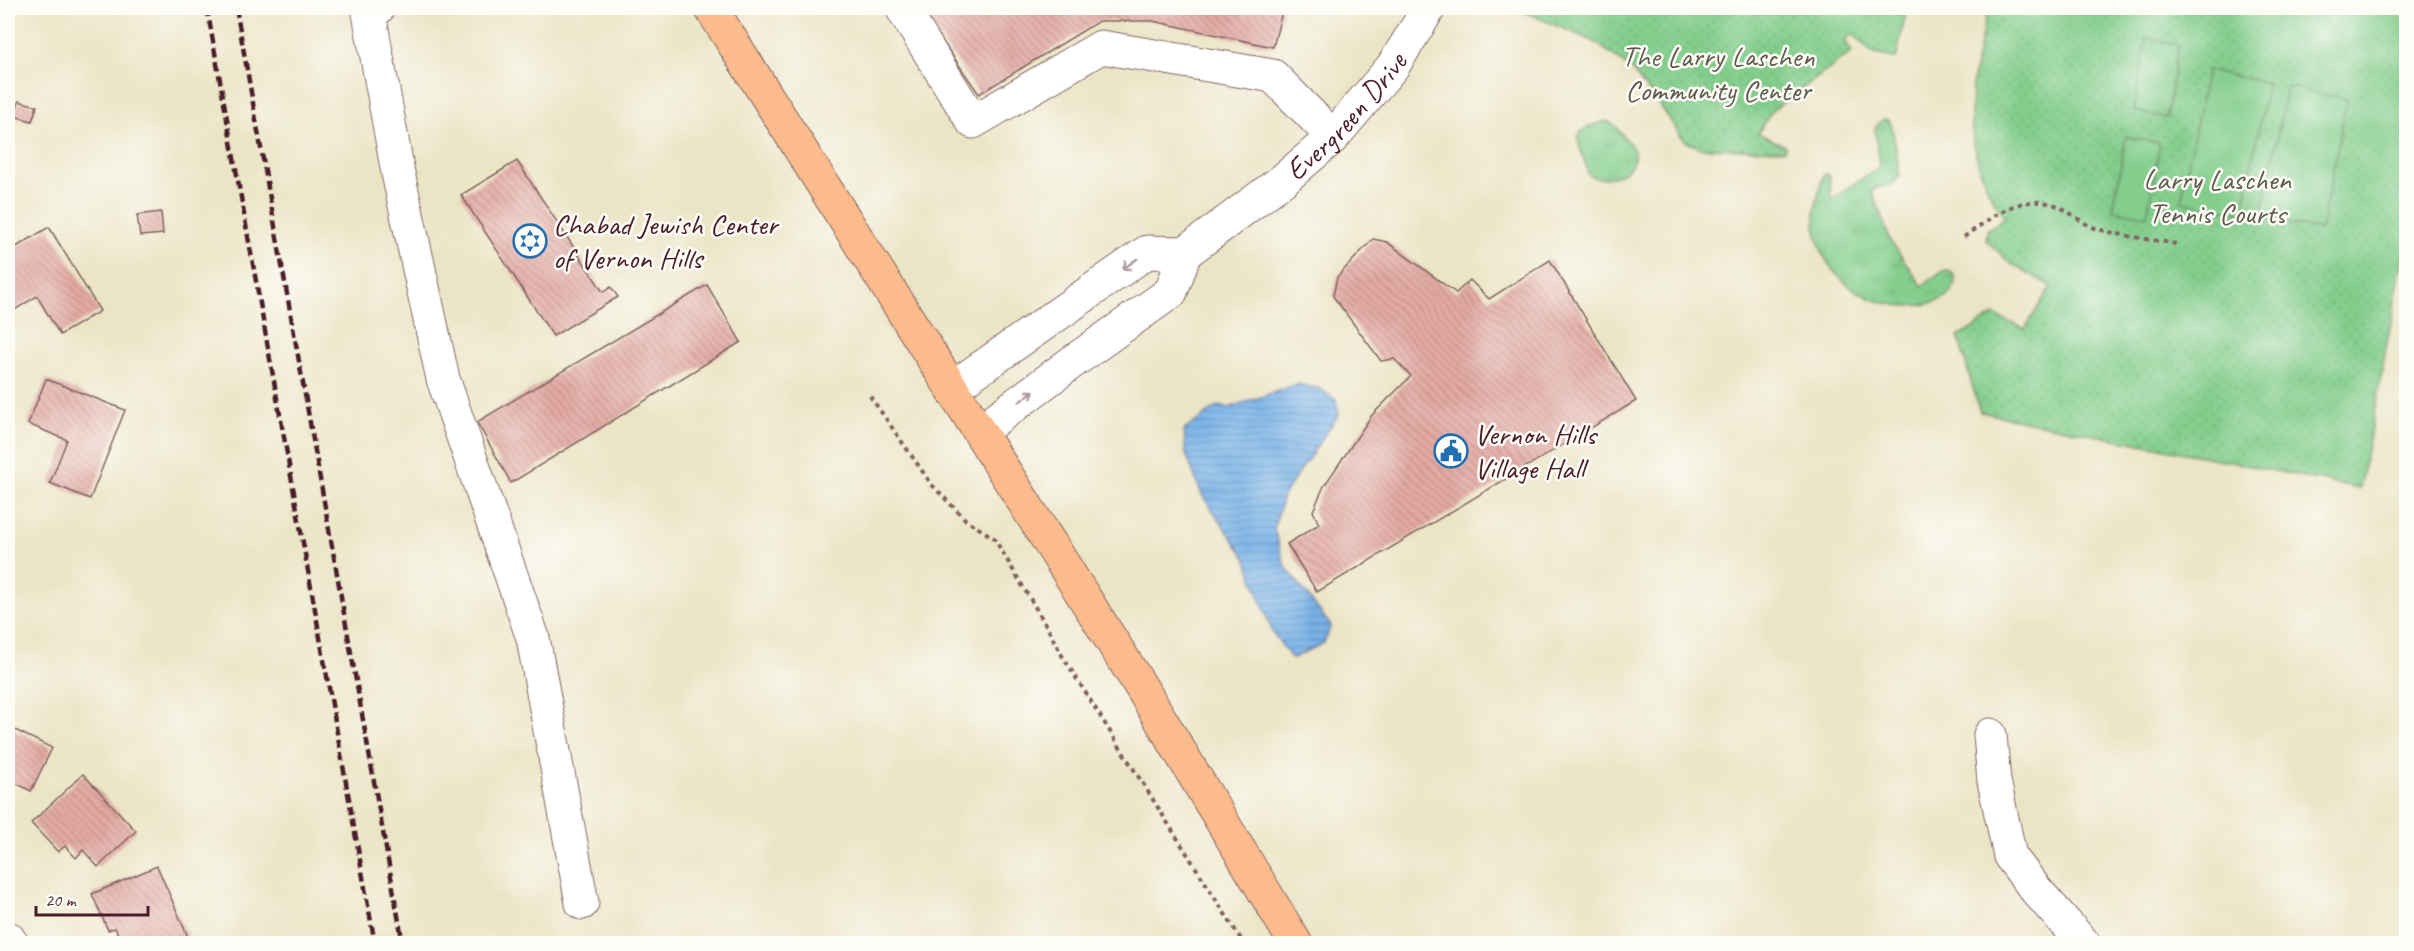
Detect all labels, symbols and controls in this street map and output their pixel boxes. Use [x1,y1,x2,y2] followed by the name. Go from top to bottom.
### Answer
[1622,37,1815,109] park label: The Larry Laschen Community Center
[1277,44,1416,189] street label: Evergreen Drive
[2143,160,2292,232] park label: Larry Laschen Tennis Courts
[553,205,780,277] place label: Chabad Jewish Center of Vernon Hills
[512,223,548,259] synagogue icon: Chabad Jewish Center of Vernon Hills
[1122,258,1138,270] one-way arrow
[1018,390,1034,402] one-way arrow
[1474,415,1599,487] place label: Vernon Hills Village Hall
[1433,433,1469,469] public building icon: Vernon Hills Village Hall
[36,879,148,917] scale bar
[45,889,78,911] text: 20 m

